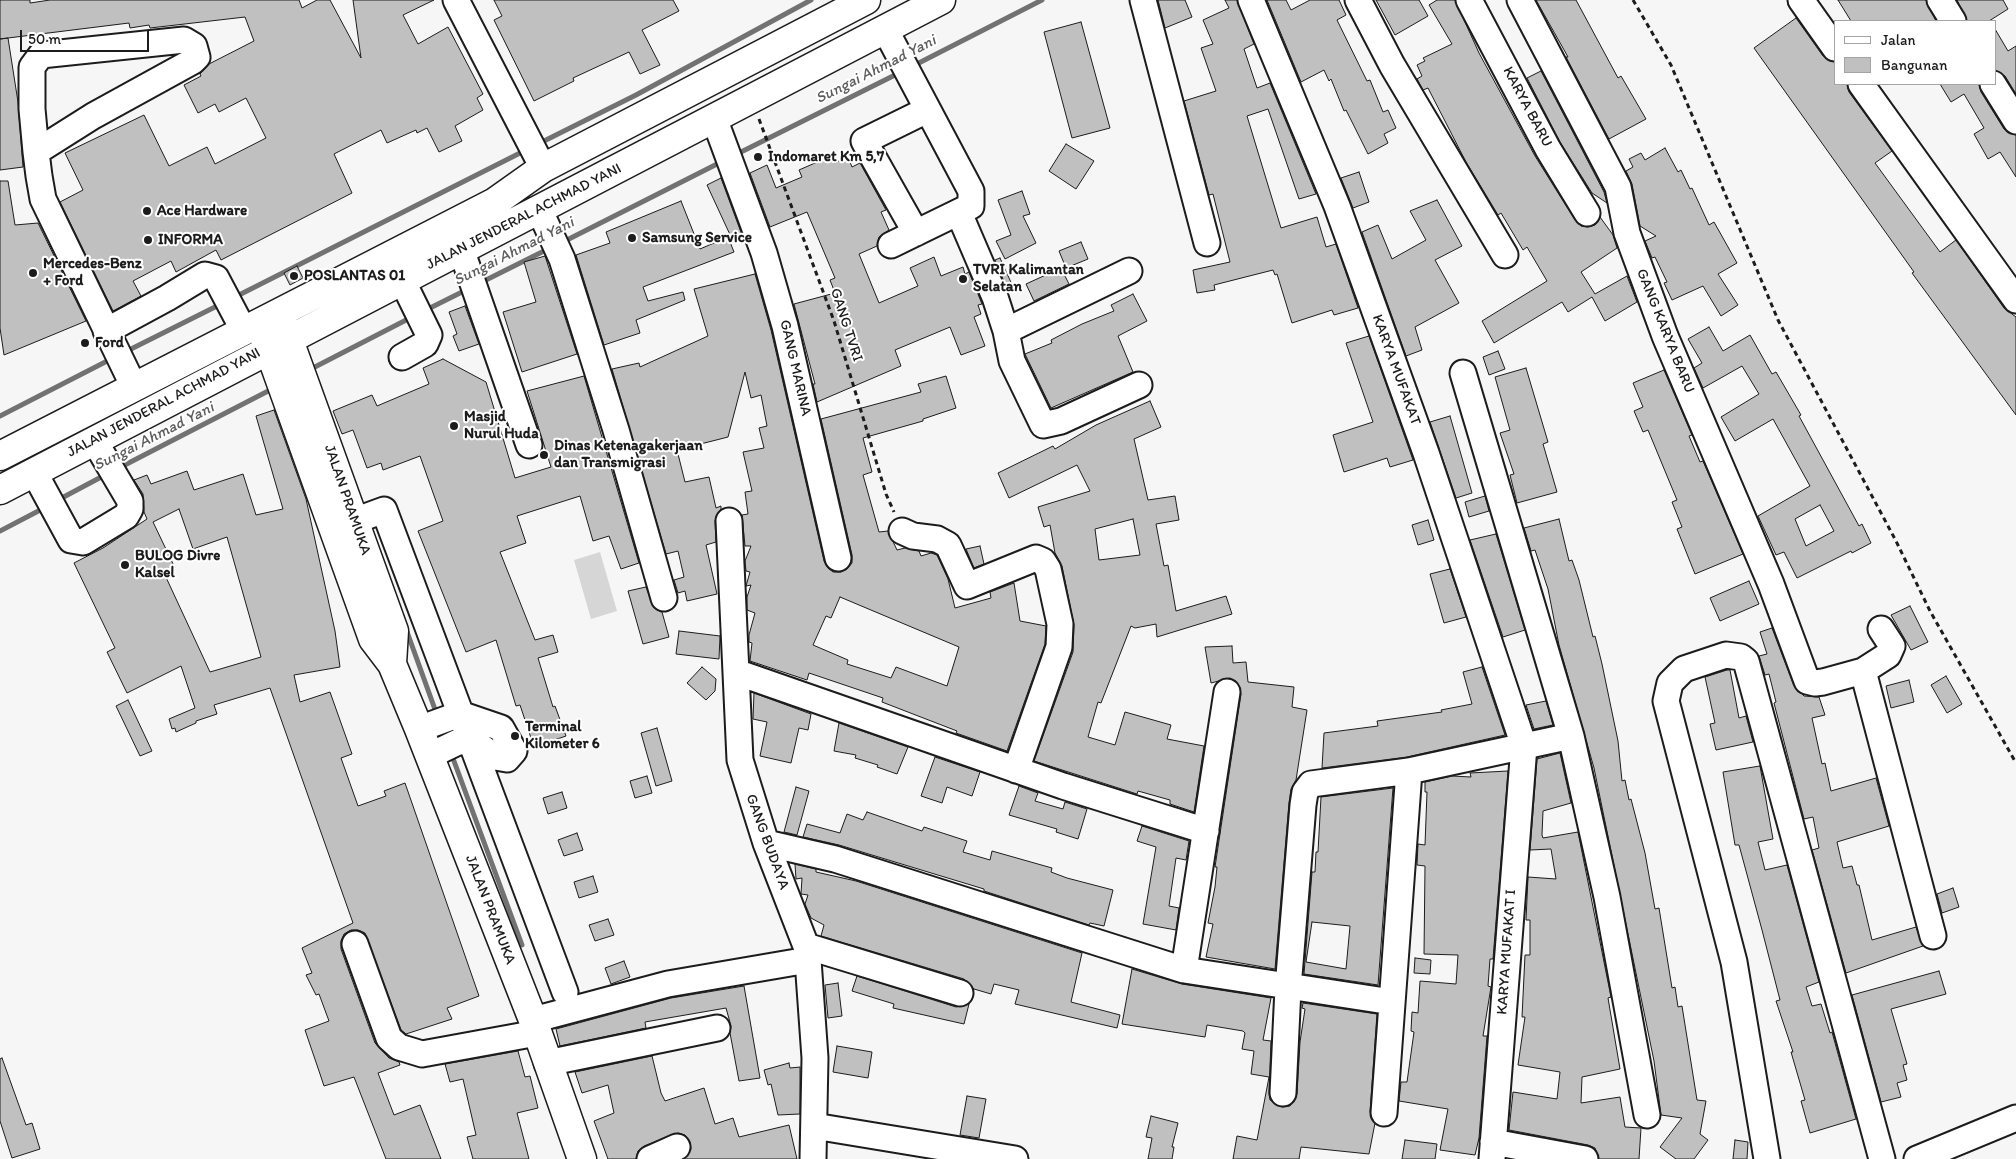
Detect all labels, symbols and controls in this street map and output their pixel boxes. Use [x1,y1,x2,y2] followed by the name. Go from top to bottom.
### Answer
[22,20,151,52] scale bar
[1834,20,1996,85] legend
[28,30,61,48] text: 50 m
[813,31,939,109] water label: Sungai Ahmad Yani
[1881,31,1915,49] text: Jalan
[1881,56,1948,74] text: Bangunan
[1498,64,1556,150] street label: KARYA BARU
[768,148,884,166] place label: Indomaret Km 5,7
[752,151,764,163] marker: Indomaret Km 5,7
[423,160,625,274] street label: JALAN JENDERAL ACHMAD YANI
[157,202,247,220] place label: Ace Hardware
[141,205,153,217] marker: Ace Hardware
[451,213,577,291] water label: Sungai Ahmad Yani
[642,229,752,247] place label: Samsung Service
[158,231,223,249] place label: INFORMA
[626,232,638,244] marker: Samsung Service
[142,234,154,246] marker: INFORMA
[43,255,142,290] place label: Mercedes-Benz + Ford
[973,261,1084,296] place label: TVRI Kalimantan Selatan
[1632,266,1698,396] street label: GANG KARYA BARU
[27,267,39,279] marker: Mercedes-Benz + Ford
[304,267,405,285] place label: POSLANTAS 01
[288,270,300,282] marker: POSLANTAS 01
[957,273,969,285] marker: TVRI Kalimantan Selatan
[826,286,866,364] street label: GANG TVRI
[1368,312,1424,428] street label: KARYA MUFAKAT
[775,318,815,418] street label: GANG MARINA
[95,334,124,352] place label: Ford
[79,337,91,349] marker: Ford
[64,344,264,462] street label: JALAN JENDERAL ACHMAD YANI
[91,398,217,476] water label: Sungai Ahmad Yani
[464,408,539,443] place label: Masjid Nurul Huda
[448,420,460,432] marker: Masjid Nurul Huda
[554,437,703,472] place label: Dinas Ketenagakerjaan dan Transmigrasi
[320,442,374,558] street label: JALAN PRAMUKA
[538,449,550,461] marker: Dinas Ketenagakerjaan dan Transmigrasi
[135,547,220,582] place label: BULOG Divre Kalsel
[119,559,131,571] marker: BULOG Divre Kalsel
[525,718,600,753] place label: Terminal Kilometer 6
[509,730,521,742] marker: Terminal Kilometer 6
[741,792,793,892] street label: GANG BUDAYA
[461,853,519,967] street label: JALAN PRAMUKA
[1494,889,1520,1015] street label: KARYA MUFAKAT I

